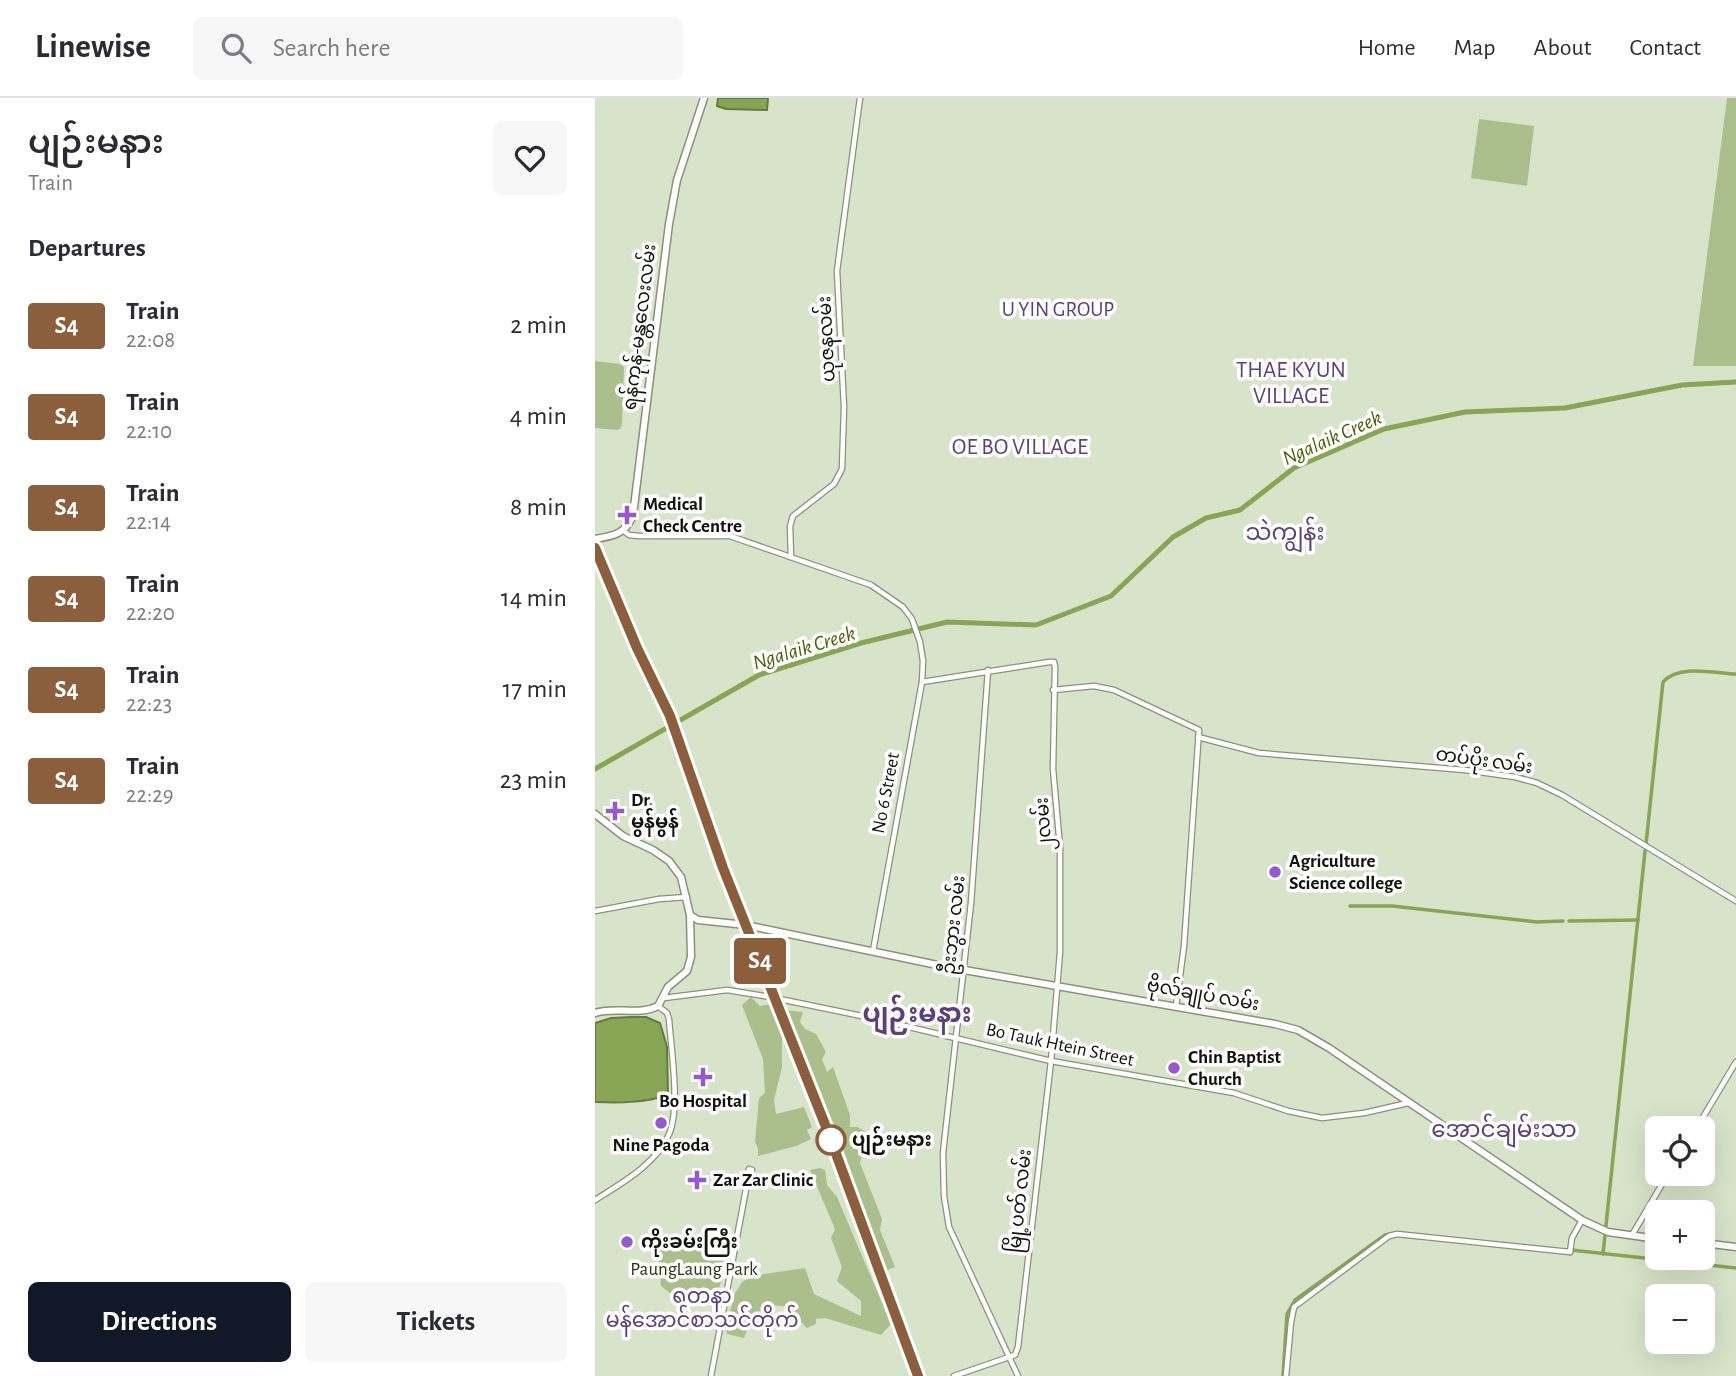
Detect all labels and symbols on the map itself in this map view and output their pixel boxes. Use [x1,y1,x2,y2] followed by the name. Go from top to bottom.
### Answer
[614,242,666,412] street label: ရန်ကုန်-မန္တလေးလမ်း
[809,295,845,383] street label: ယုဇနလမ်း
[1002,299,1114,320] district label: U YIN GROUP
[1236,359,1346,408] district label: THAE KYUN VILLAGE
[1279,407,1385,469] water label: Ngalaik Creek
[952,436,1088,459] district label: OE BO VILLAGE
[643,495,742,536] place label: Medical Check Centre
[617,505,637,525] marker: Medical Check Centre
[1246,516,1324,553] district label: သဲကျွန်း
[750,622,858,674] water label: Ngalaik Creek
[1434,739,1534,783] street label: တပ်ပိုး လမ်း
[869,751,903,835] street label: No 6 Street
[631,791,679,837] place label: Dr. မွန်မွန်
[1027,796,1060,852] street label: ၂လမ်း
[605,801,625,821] marker: Dr. မွန်မွန်
[1289,852,1403,893] place label: Agriculture Science college
[1267,864,1283,880] marker: Agriculture Science college
[933,874,974,976] street label: ဦးဘွား လမ်း
[729,938,791,984] line badge: S4
[1144,970,1262,1020] street label: ဗိုလ်ချုပ် လမ်း
[862,994,972,1035] district label: ပျဉ်းမနား
[984,1020,1136,1070] street label: Bo Tauk Htein Street
[1188,1048,1282,1089] place label: Chin Baptist Church
[1166,1060,1182,1076] marker: Chin Baptist Church
[693,1067,713,1087] marker: Bo Hospital
[659,1092,747,1111] place label: Bo Hospital
[1431,1113,1577,1148] district label: အောင်ချမ်းသာ
[653,1115,669,1131] marker: Nine Pagoda
[816,1125,846,1155] marker: ပျဉ်းမနား
[852,1126,932,1156] place label: ပျဉ်းမနား
[612,1136,710,1155] place label: Nine Pagoda
[999,1148,1040,1254] street label: မြို့ပတ် လမ်း
[687,1170,707,1190] marker: Zar Zar Clinic
[713,1171,814,1190] place label: Zar Zar Clinic
[641,1228,738,1257] place label: ကိုးခမ်းကြီး
[619,1234,635,1250] marker: ကိုးခမ်းကြီး
[630,1260,758,1279] park label: PaungLaung Park
[605,1286,799,1337] district label: ရတနာ မန်အောင်စာသင်တိုက်

